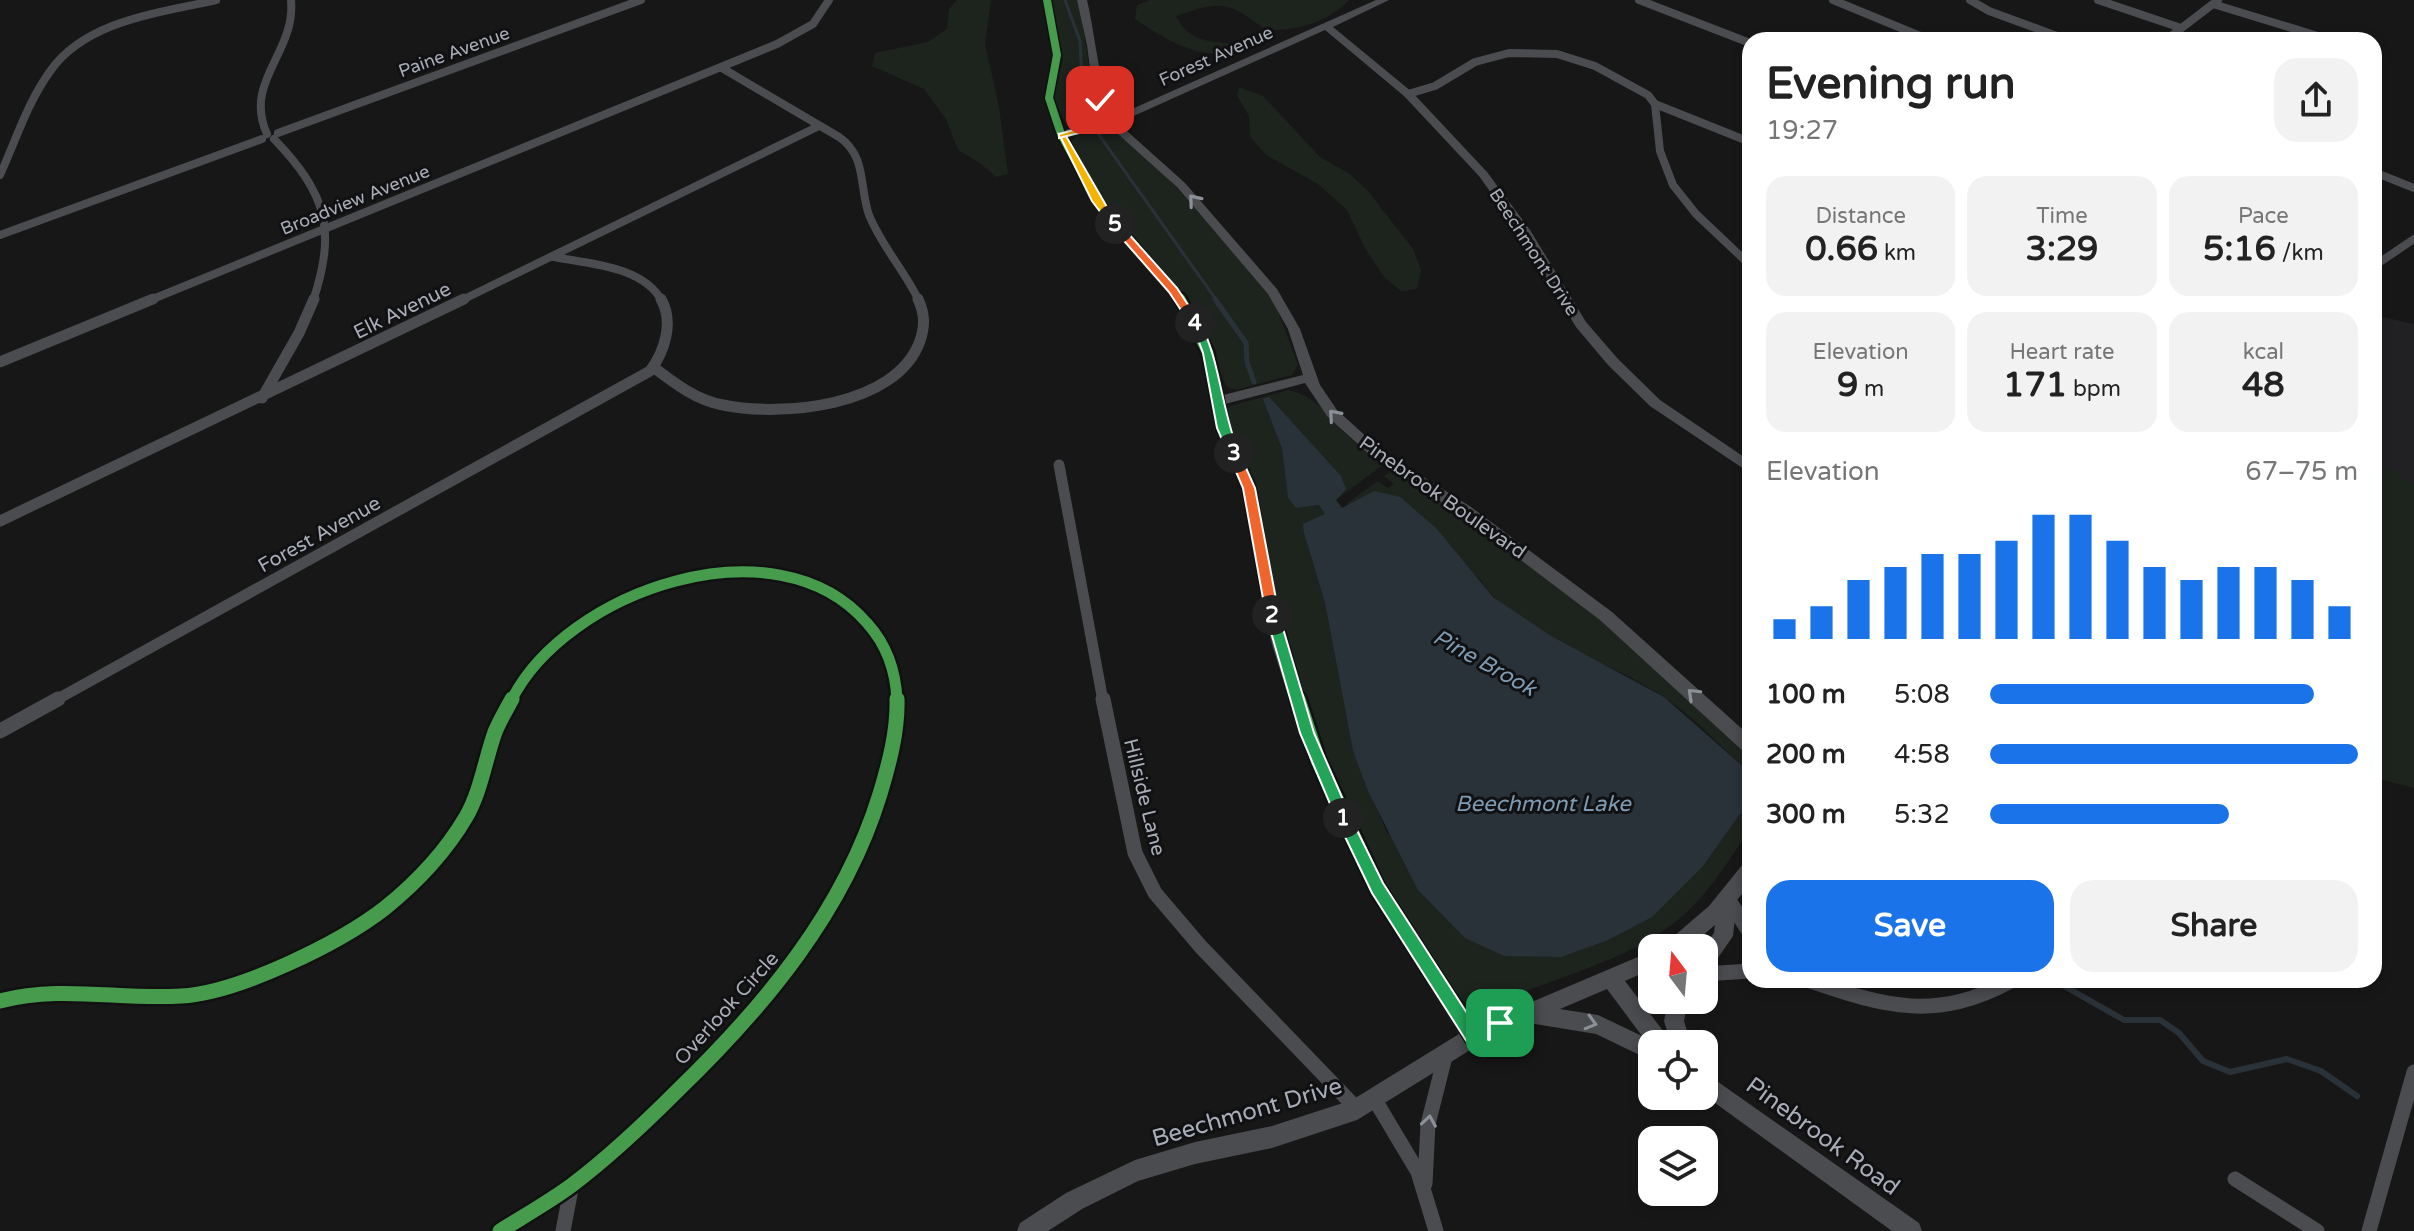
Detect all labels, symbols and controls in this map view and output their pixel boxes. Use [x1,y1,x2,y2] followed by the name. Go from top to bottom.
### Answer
[1156,21,1276,91] street label: Forest Avenue
[396,22,512,82] street label: Paine Avenue
[1766,58,2015,111] text: Evening run
[2274,58,2358,142] button: share
[1066,66,1134,134] pin
[1078,78,1122,122] icon: check
[1766,115,1838,146] text: 19:27
[277,160,433,240] street label: Broadview Avenue
[1485,184,1583,320] street label: Beechmont Drive
[1189,195,1204,209] one-way arrow
[1815,203,1906,229] text: Distance
[2036,203,2088,229] text: Time
[2238,203,2289,229] text: Pace
[1095,204,1135,244] pin: 5
[1108,211,1122,237] text: 5
[1805,229,1878,270] text: 0.66
[2026,229,2098,270] text: 3:29
[2203,229,2276,270] text: 5:16
[1878,240,1916,266] text: km
[2276,240,2324,266] text: /km
[350,277,455,345] street label: Elk Avenue
[1175,303,1215,343] pin: 4
[1188,310,1202,336] text: 4
[1813,339,1909,365] text: Elevation
[2010,339,2114,365] text: Heart rate
[2243,339,2284,365] text: kcal
[1837,365,1858,406] text: 9
[2003,365,2067,406] text: 171
[2242,365,2285,406] text: 48
[1858,376,1884,402] text: m
[2067,376,2121,402] text: bpm
[1330,409,1344,424] one-way arrow
[1354,431,1530,564] street label: Pinebrook Boulevard
[1214,433,1254,473] pin: 3
[1227,440,1241,466] text: 3
[1766,456,1880,487] text: Elevation
[2245,456,2358,487] text: 67–75 m
[254,491,385,578] street label: Forest Avenue
[1252,595,1292,635] pin: 2
[1265,602,1279,628] text: 2
[1429,624,1542,703] water label: Pine Brook
[1766,679,1846,710] text: 100 m
[1894,679,1950,710] text: 5:08
[1688,689,1702,704] one-way arrow
[1118,736,1170,858] street label: Hillside Lane
[1766,739,1846,770] text: 200 m
[1894,739,1950,770] text: 4:58
[1455,791,1632,817] water label: Beechmont Lake
[1323,798,1363,838] pin: 1
[1766,799,1846,830] text: 300 m
[1894,799,1950,830] text: 5:32
[1336,805,1350,831] text: 1
[1766,880,2054,972] button: Save
[2070,880,2358,972] button: Share
[1638,934,1718,1014] north arrow
[1638,934,1718,1206] map controls
[670,947,784,1070] street label: Overlook Circle
[1466,989,1534,1057] pin
[1478,1001,1522,1045] icon: arrive
[1584,1014,1598,1031] one-way arrow
[1638,1030,1718,1110] button: locate
[1149,1071,1346,1154] street label: Beechmont Drive
[1740,1071,1905,1202] street label: Pinebrook Road
[1420,1114,1437,1128] one-way arrow
[1638,1126,1718,1206] button: layers

